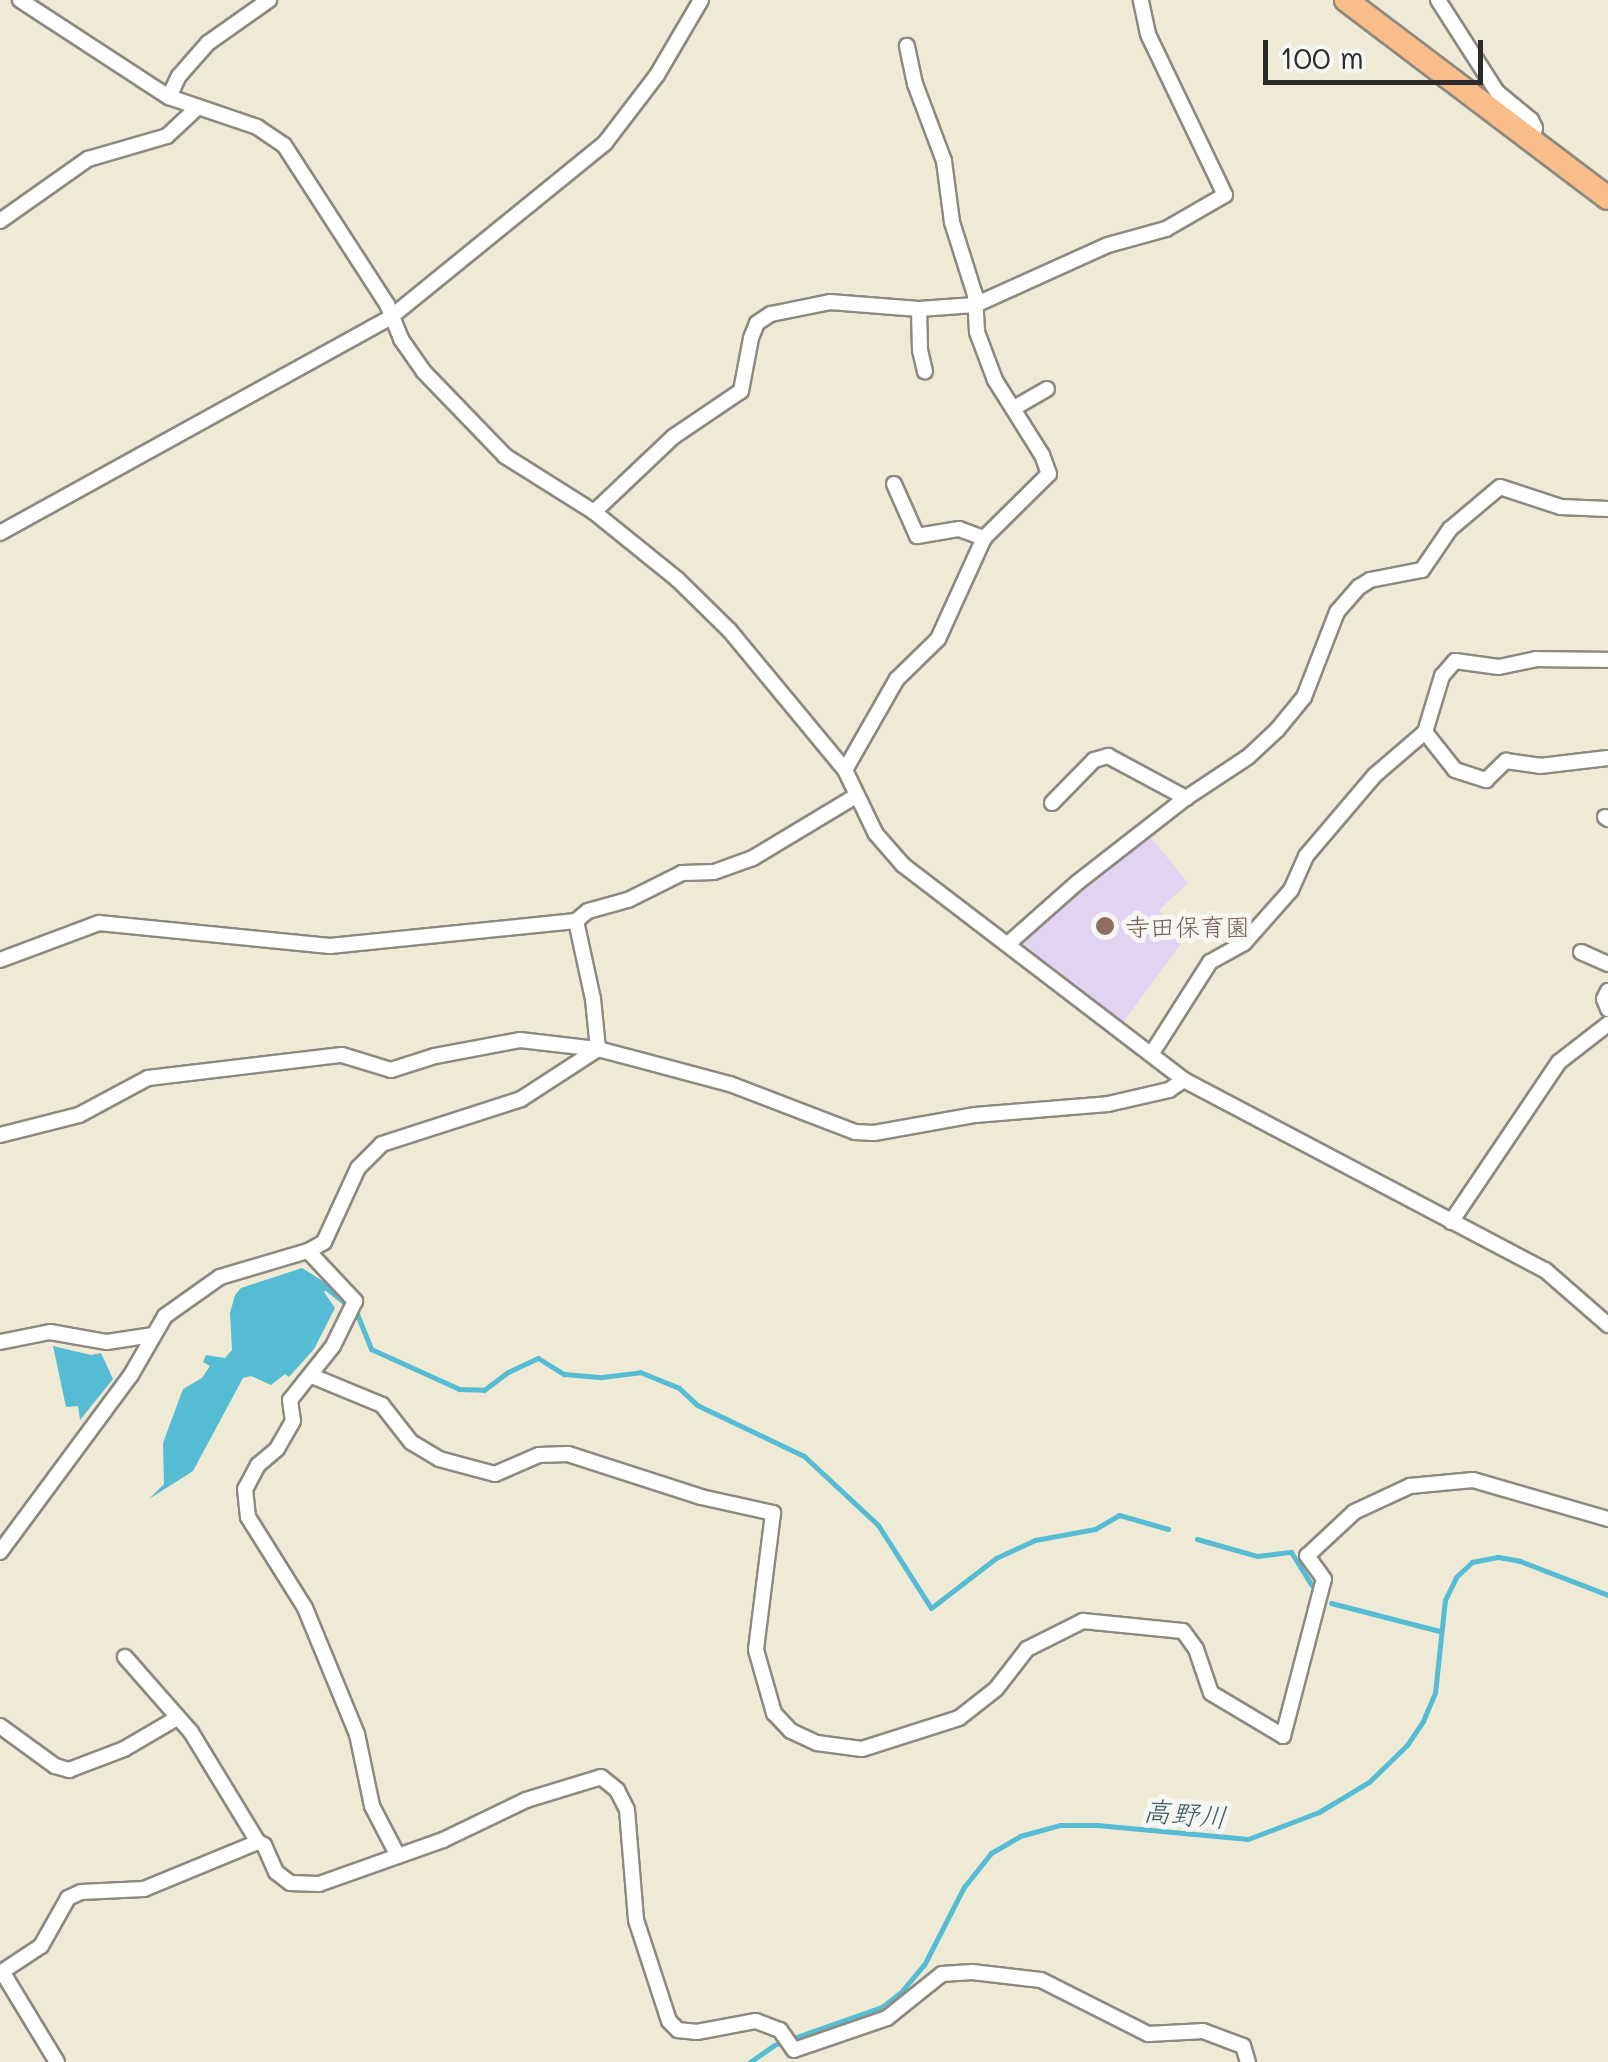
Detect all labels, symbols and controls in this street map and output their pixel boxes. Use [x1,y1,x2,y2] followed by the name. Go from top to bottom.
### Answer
[1268,20,1488,82] scale bar
[1280,37,1364,77] text: 100 m
[1125,911,1250,941] place label: 寺田保育園
[1094,915,1116,937] marker: 寺田保育園
[1142,1793,1228,1833] water label: 高野川

